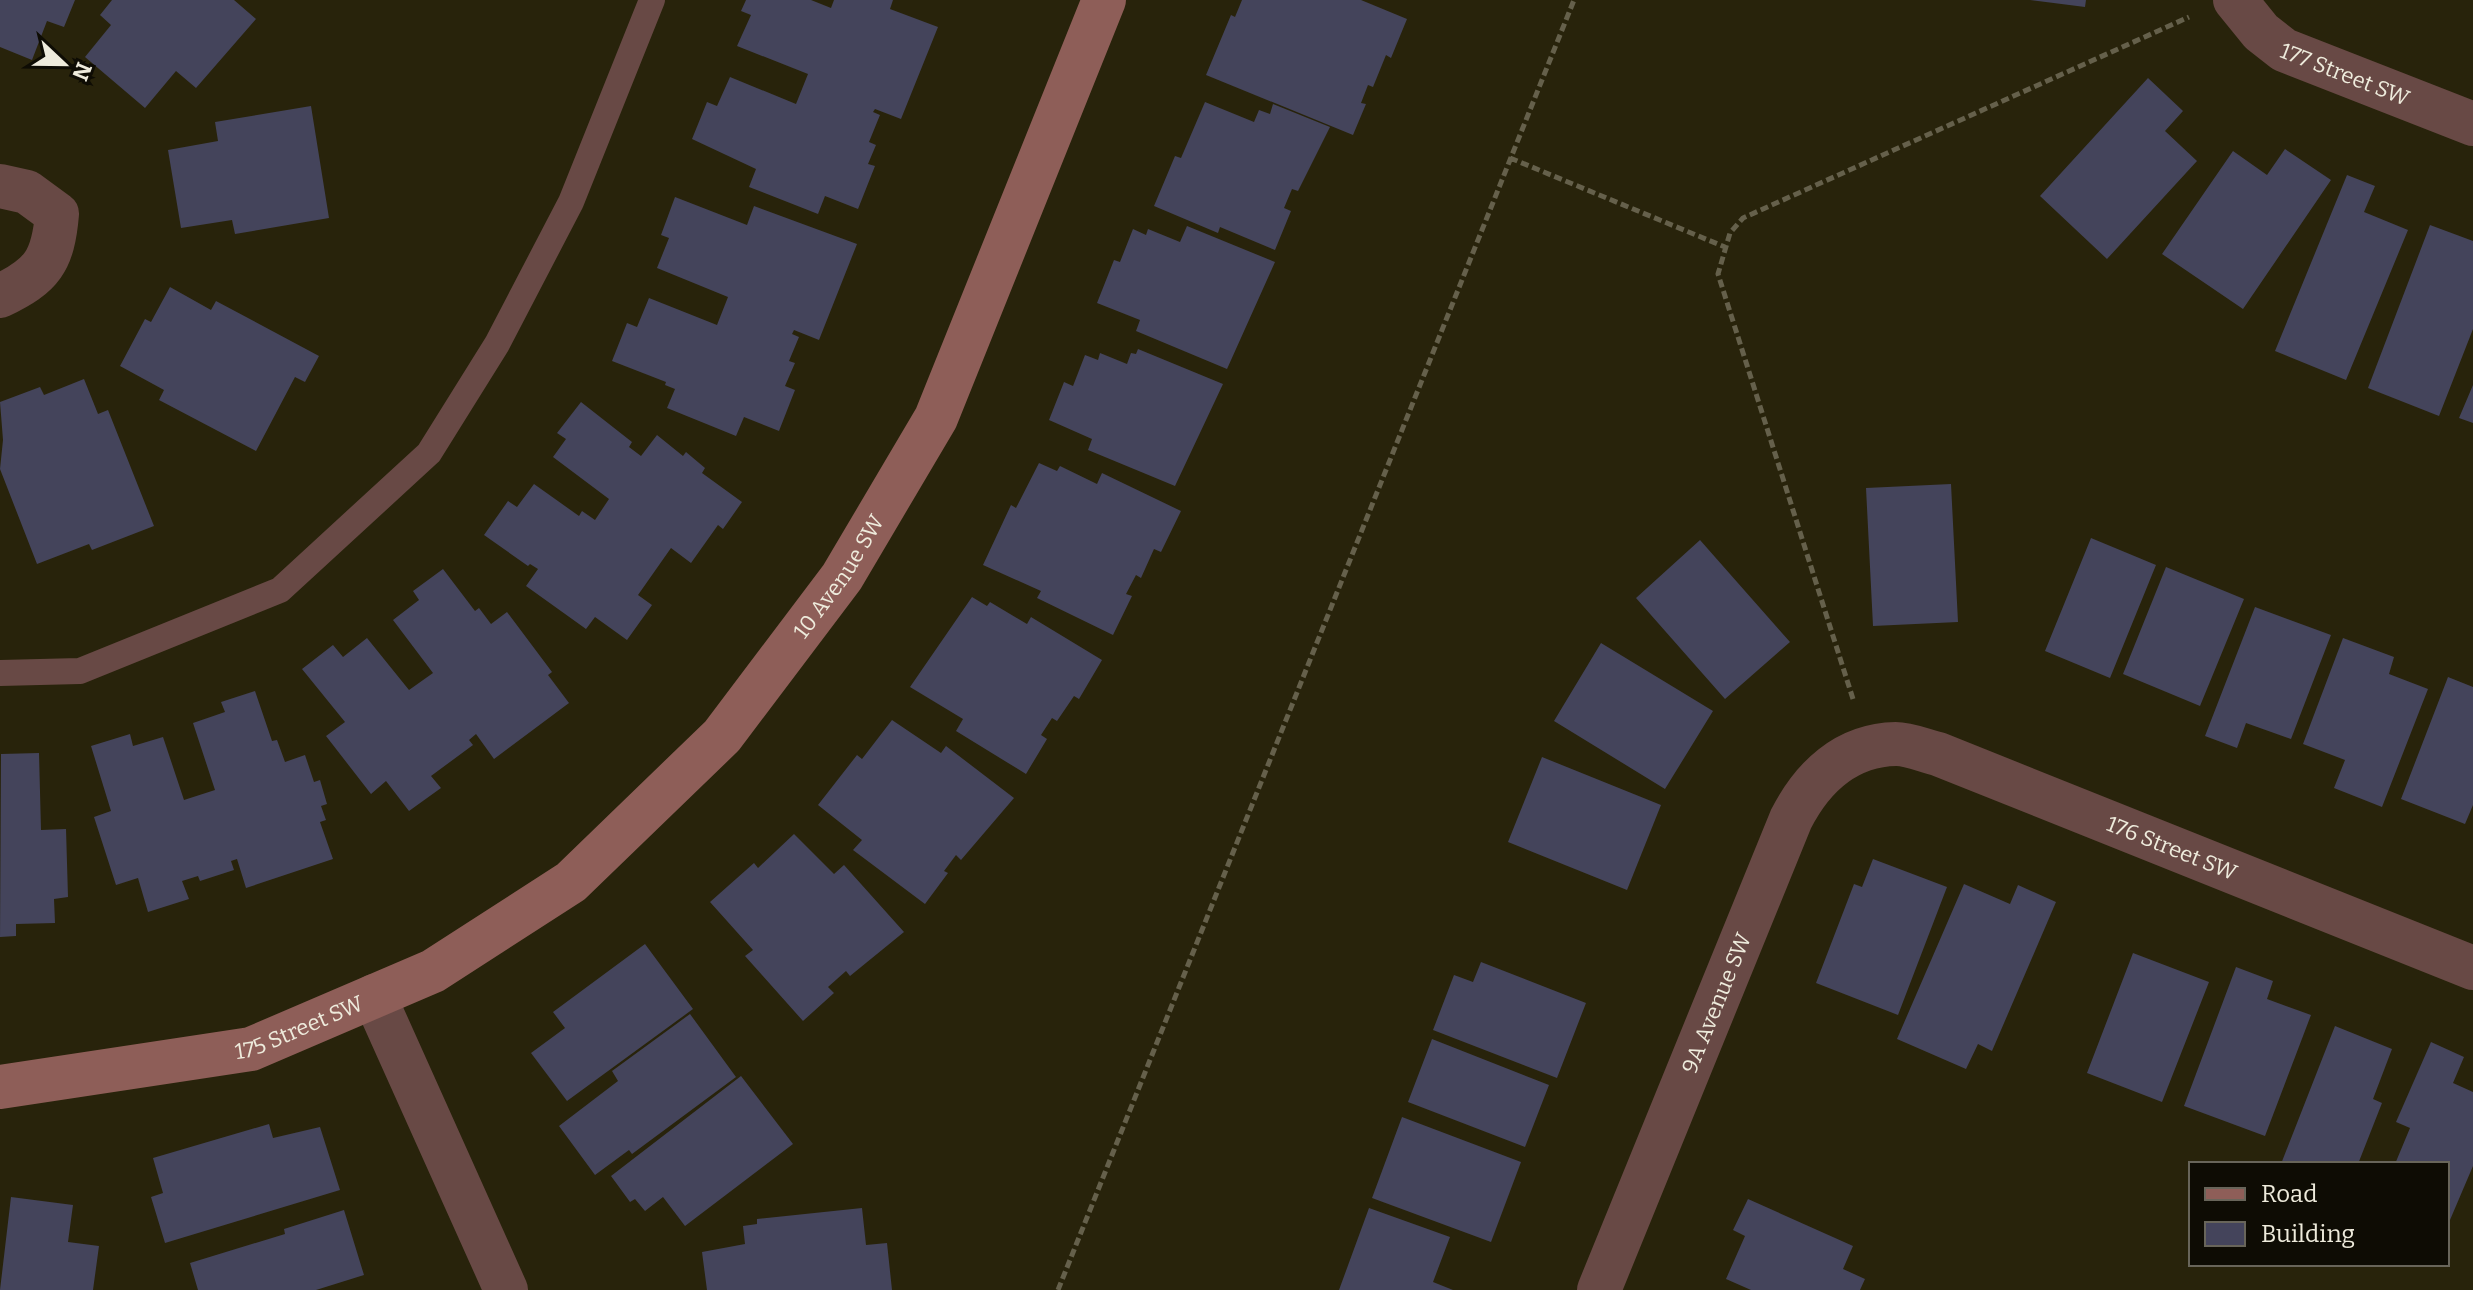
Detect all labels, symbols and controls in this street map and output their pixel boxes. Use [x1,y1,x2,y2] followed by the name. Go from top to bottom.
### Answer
[24,24,104,104] north arrow
[2277,36,2414,112] street label: 177 Street SW
[66,58,98,84] text: N
[787,509,890,644] street label: 10 Avenue SW
[2103,809,2242,886] street label: 176 Street SW
[1675,928,1757,1077] street label: 9A Avenue SW
[233,989,367,1065] street label: 175 Street SW
[2189,1162,2449,1266] legend
[2261,1180,2317,1208] text: Road
[2261,1220,2355,1248] text: Building

